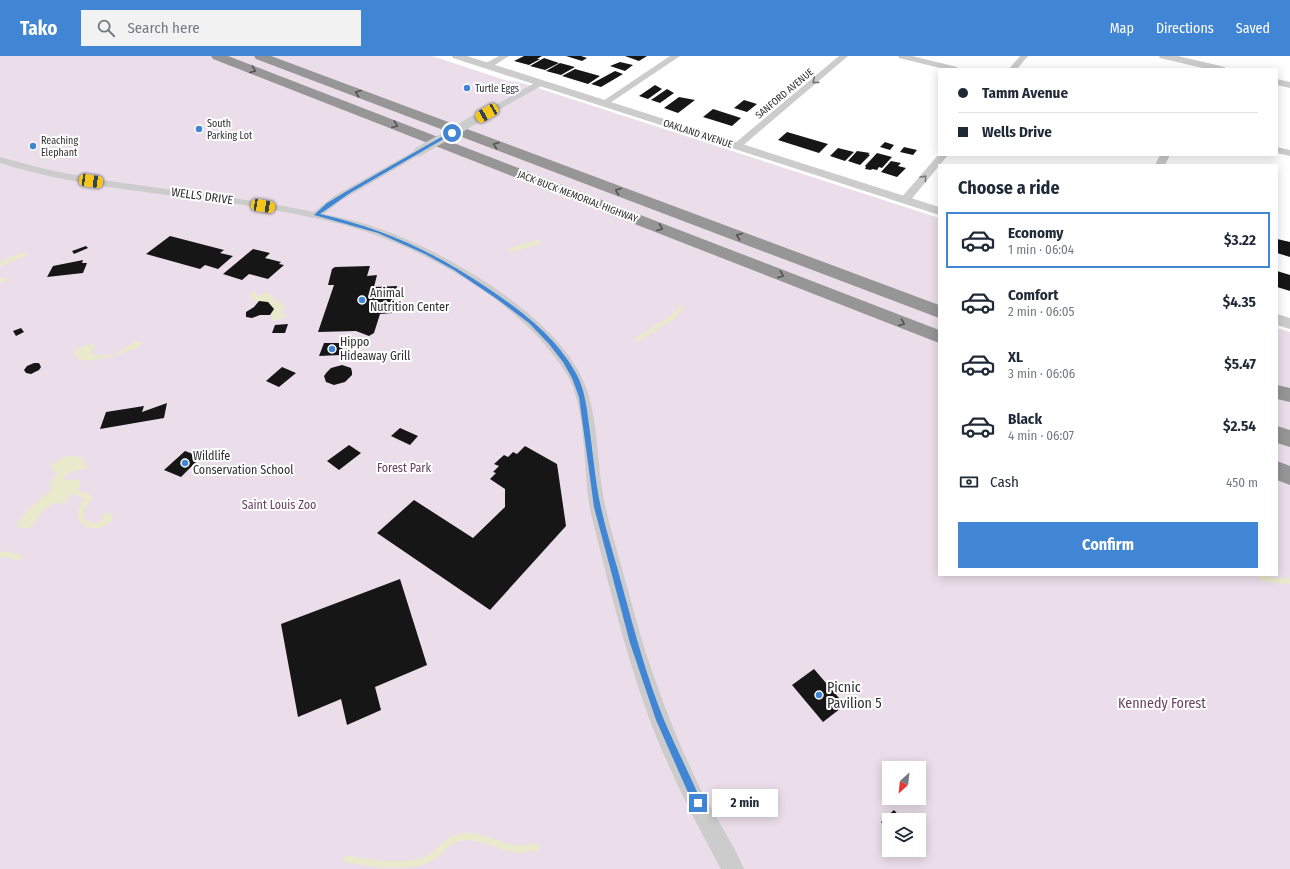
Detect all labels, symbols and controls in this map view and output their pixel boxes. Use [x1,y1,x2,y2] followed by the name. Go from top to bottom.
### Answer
[81,10,361,46] search box
[20,17,57,40] text: Tako
[95,17,117,39] icon: search
[127,19,200,37] text: Search here
[1110,20,1134,37] text: Map
[1156,20,1214,37] text: Directions
[1236,20,1270,37] text: Saved
[250,66,257,74] one-way arrow
[753,66,816,121] street label: SANFORD AVENUE
[812,77,819,84] one-way arrow
[462,83,472,93] marker: Turtle Eggs
[475,83,519,95] place label: Turtle Eggs
[982,84,1068,102] text: Tamm Avenue
[355,89,362,97] one-way arrow
[474,102,500,124] car
[662,117,734,151] street label: OAKLAND AVENUE
[207,118,253,142] place label: South Parking Lot
[392,121,399,129] one-way arrow
[982,123,1052,141] text: Wells Drive
[194,124,204,134] marker: South Parking Lot
[443,124,461,142] route start
[41,135,78,159] place label: Reaching Elephant
[28,141,38,151] marker: Reaching Elephant
[492,141,499,149] one-way arrow
[516,168,639,225] street label: JACK BUCK MEMORIAL HIGHWAY
[78,173,104,189] car
[919,175,926,182] one-way arrow
[958,177,1060,199] text: Choose a ride
[170,185,234,207] street label: WELLS DRIVE
[614,187,621,195] one-way arrow
[250,198,276,214] car
[960,222,996,258] icon: car
[657,224,664,232] one-way arrow
[1008,224,1063,242] text: Economy
[1224,231,1256,249] text: $3.22
[736,233,743,241] one-way arrow
[1008,242,1074,257] text: 1 min · 06:04
[778,271,785,279] one-way arrow
[960,284,996,320] icon: car
[370,286,450,314] place label: Animal Nutrition Center
[1008,286,1059,304] text: Comfort
[1223,293,1256,311] text: $4.35
[357,295,367,305] marker: Animal Nutrition Center
[1008,304,1075,319] text: 2 min · 06:05
[899,318,906,326] one-way arrow
[340,335,410,363] place label: Hippo Hideaway Grill
[327,344,337,354] marker: Hippo Hideaway Grill
[960,346,996,382] icon: car
[1008,348,1023,366] text: XL
[1224,355,1256,373] text: $5.47
[1008,366,1075,381] text: 3 min · 06:06
[960,408,996,444] icon: car
[1008,410,1042,428] text: Black
[1223,417,1256,435] text: $2.54
[1008,428,1074,443] text: 4 min · 06:07
[193,449,293,477] place label: Wildlife Conservation School
[180,458,190,468] marker: Wildlife Conservation School
[377,461,431,475] park label: Forest Park
[958,471,980,493] icon: cash
[990,473,1019,491] text: Cash
[1226,475,1258,490] text: 450 m
[242,498,316,512] park label: Saint Louis Zoo
[958,522,1258,568] button: Confirm
[827,679,882,712] place label: Picnic Pavilion 5
[814,690,824,700] marker: Picnic Pavilion 5
[1118,695,1206,712] park label: Kennedy Forest
[882,761,926,805] north arrow
[882,761,926,857] map controls
[712,789,778,817] callout: 2 min
[689,794,707,812] route end
[731,795,759,810] text: 2 min
[882,813,926,857] button: layers

